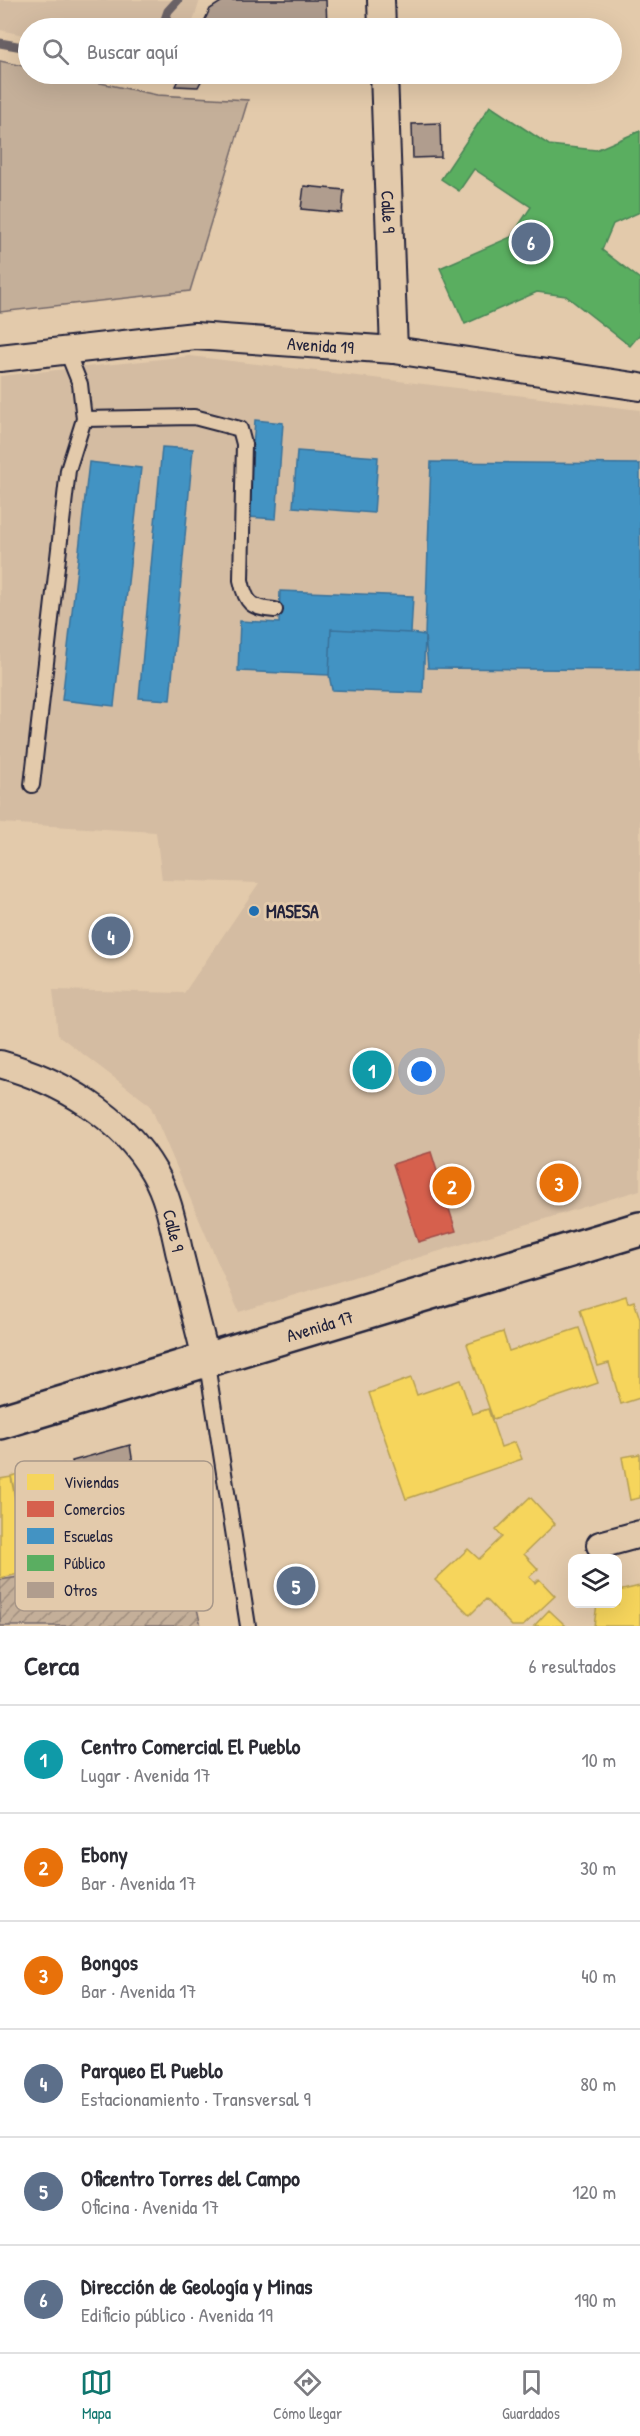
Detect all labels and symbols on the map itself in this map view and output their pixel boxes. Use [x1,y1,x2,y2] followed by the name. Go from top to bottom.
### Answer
[376,190,402,234] street label: Calle 9
[512,220,550,264] pin: 6
[286,330,355,360] street label: Avenida 19
[266,899,319,924] place label: MASESA
[247,904,261,918] marker: MASESA
[92,914,130,958] pin: 4
[352,1048,392,1092] pin: 1
[407,1057,436,1086] your location
[540,1160,578,1206] pin: 3
[432,1164,472,1208] pin: 2
[157,1207,191,1254] street label: Calle 9
[283,1304,357,1348] street label: Avenida 17
[15,1461,213,1611] legend
[64,1471,119,1493] text: Viviendas
[64,1498,125,1520] text: Comercios
[64,1525,113,1547] text: Escuelas
[64,1552,106,1574] text: Público
[276,1564,316,1608] pin: 5
[64,1579,97,1601] text: Otros

